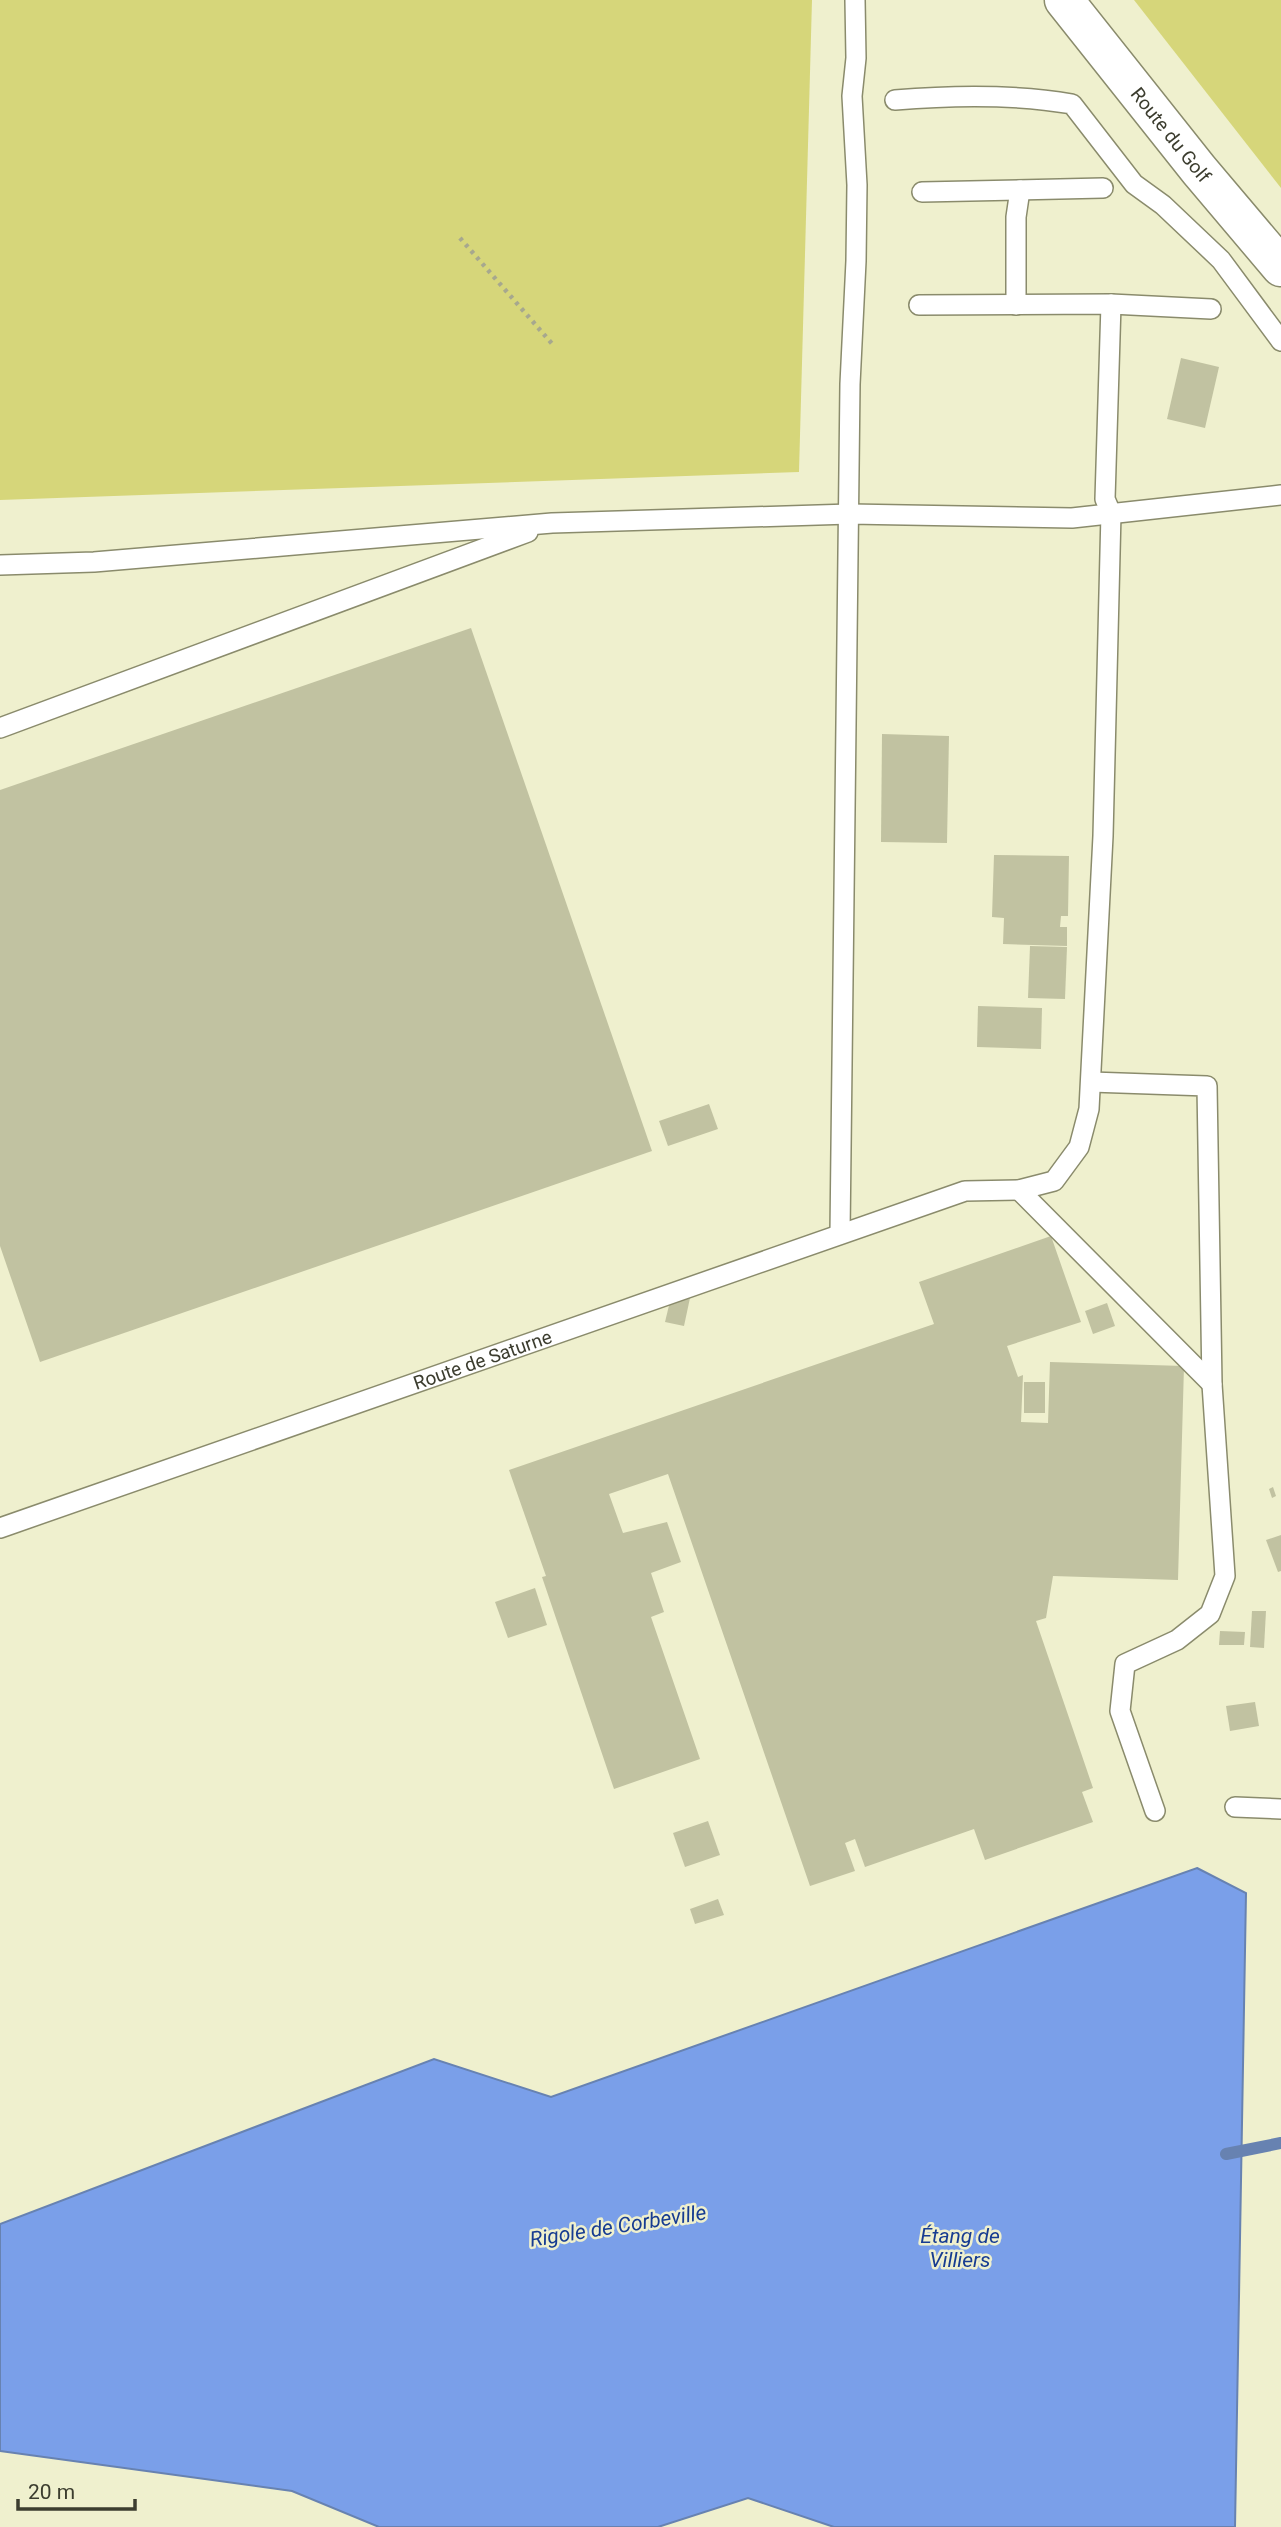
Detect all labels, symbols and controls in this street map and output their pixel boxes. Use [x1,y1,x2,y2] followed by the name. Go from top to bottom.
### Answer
[1126,83,1216,187] street label: Route du Golf
[410,1325,555,1394] street label: Route de Saturne
[528,2200,708,2252] water label: Rigole de Corbeville
[920,2224,1000,2272] water label: Étang de Villiers
[18,2468,135,2512] scale bar
[28,2480,75,2504] text: 20 m

